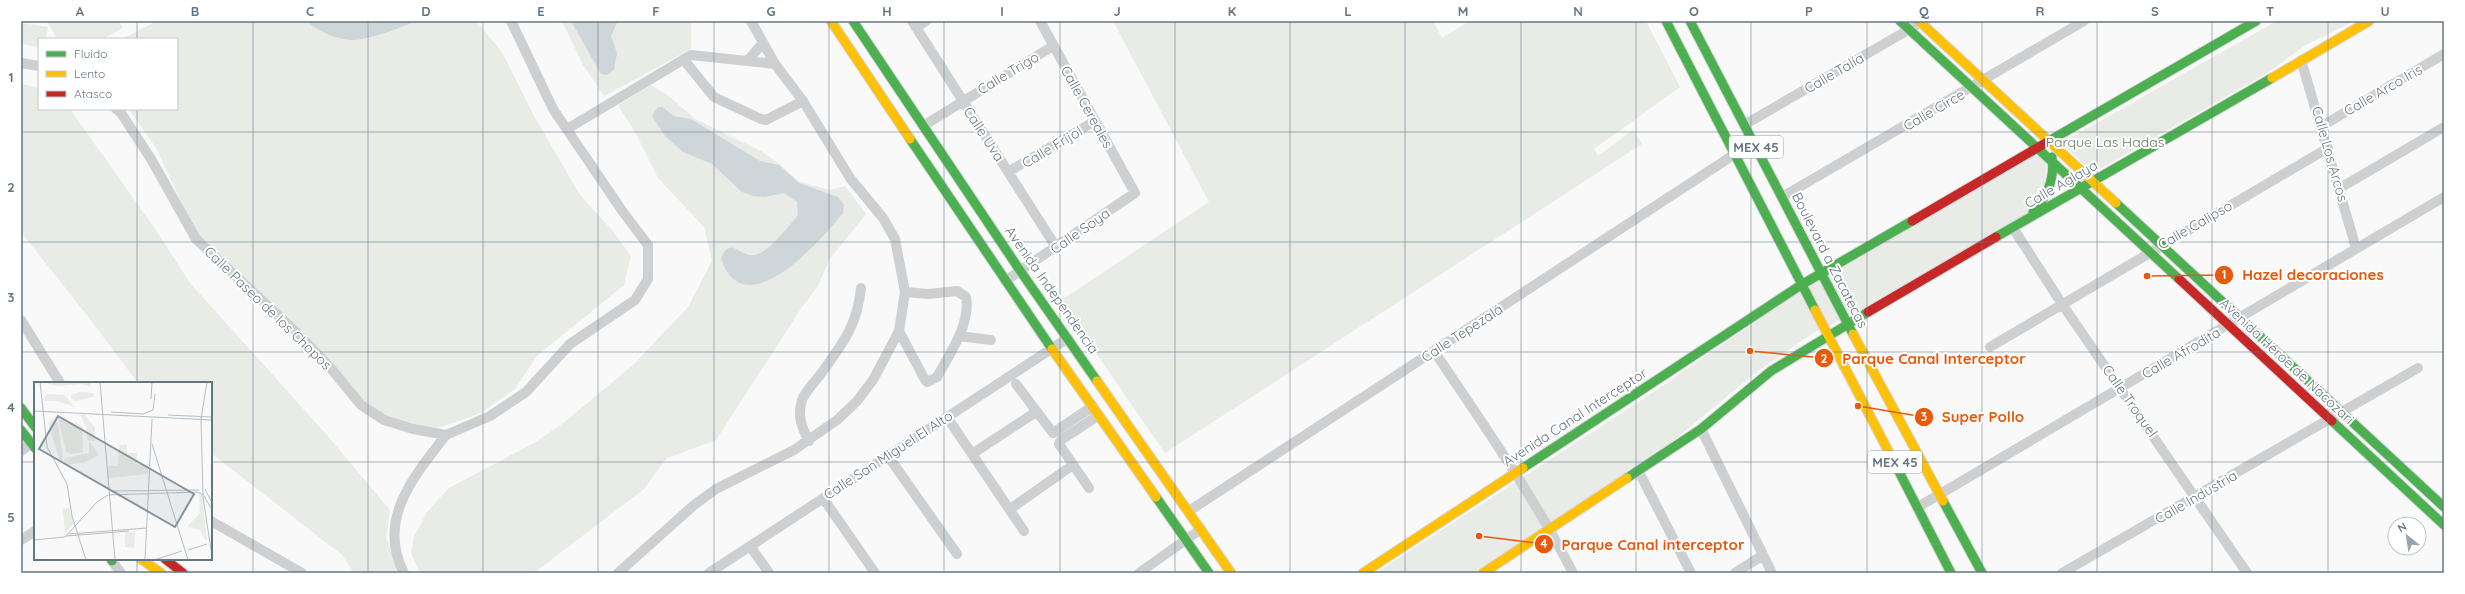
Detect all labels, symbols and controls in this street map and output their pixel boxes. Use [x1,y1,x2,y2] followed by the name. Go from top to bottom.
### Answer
[76,3,85,19] text: A
[191,3,199,19] text: B
[306,3,314,19] text: C
[421,3,431,19] text: D
[537,3,545,19] text: E
[652,3,660,19] text: F
[766,3,776,19] text: G
[882,3,892,19] text: H
[1000,3,1004,19] text: I
[1113,3,1121,19] text: J
[1228,3,1237,19] text: K
[1344,3,1352,19] text: L
[1458,3,1468,19] text: M
[1573,3,1583,19] text: N
[1689,3,1699,19] text: O
[1805,3,1813,19] text: P
[1919,3,1930,19] text: Q
[2036,3,2045,19] text: R
[2151,3,2159,19] text: S
[2266,3,2274,19] text: T
[2380,3,2390,19] text: U
[38,38,178,110] legend
[74,46,107,61] text: Fluido
[974,48,1042,98] street label: Calle Trigo
[1801,49,1867,97] street label: Calle Talía
[2340,60,2426,120] street label: Calle Arco Iris
[1057,62,1117,152] street label: Calle Cereales
[74,66,105,81] text: Lento
[8,69,14,85] text: 1
[1900,85,1968,135] street label: Calle Circe
[74,86,112,101] text: Atasco
[960,103,1008,165] street label: Calle Uva
[2308,104,2352,204] street label: Calle Los Arcos
[1019,122,1085,172] street label: Calle Frijol
[2046,133,2164,151] park label: Parque Las Hadas
[1729,136,1783,158] road number: MEX 45
[2021,156,2101,212] street label: Calle Aglaya
[7,179,15,195] text: 2
[1788,189,1872,331] street label: Boulevard a Zacatecas
[2155,196,2235,254] street label: Calle Calipso
[1047,204,1113,258] street label: Calle Soya
[1001,223,1103,357] street label: Avenida Independencia
[200,242,336,374] street label: Calle Paseo de los Chopos
[2214,261,2391,288] callout: Hazel decoraciones
[2242,265,2384,284] text: Hazel decoraciones
[2222,267,2226,282] text: 1
[8,289,15,305] text: 3
[2216,294,2358,428] street label: Avenida Héroe de Nacozari
[1418,300,1506,366] street label: Calle Tepezalá
[2138,323,2224,383] street label: Calle Afrodita
[1814,345,2033,372] callout: Parque Canal Interceptor
[1842,349,2026,368] text: Parque Canal Interceptor
[1821,351,1828,366] text: 2
[2098,361,2162,441] street label: Calle Troquel
[1499,363,1651,470] street label: Avenida Canal Interceptor
[34,382,212,560] inset map
[7,399,15,415] text: 4
[1914,403,2032,430] callout: Super Pollo
[820,406,956,504] street label: Calle San Miguel El Alto
[1942,407,2024,426] text: Super Pollo
[1921,409,1927,424] text: 3
[1868,451,1922,473] road number: MEX 45
[2152,466,2240,528] street label: Calle Industria
[7,509,15,525] text: 5
[2387,516,2427,556] north arrow
[2395,519,2409,535] text: N
[1534,531,1752,558] callout: Parque Canal interceptor
[1562,535,1745,554] text: Parque Canal interceptor
[1540,536,1548,551] text: 4

